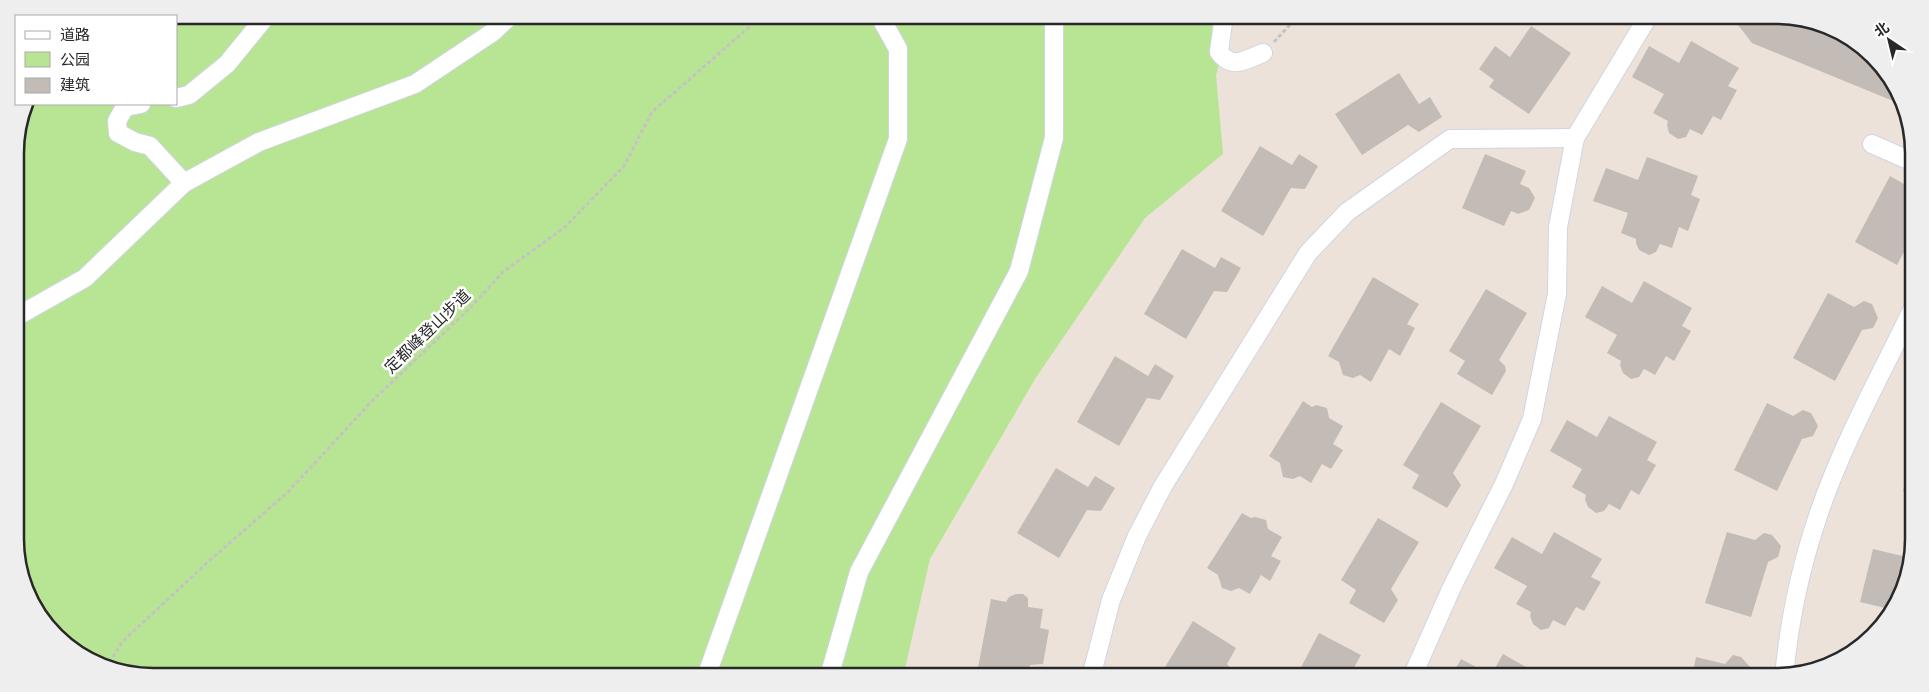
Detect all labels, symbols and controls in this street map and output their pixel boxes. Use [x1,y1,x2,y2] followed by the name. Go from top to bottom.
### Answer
[15,15,178,105] legend
[1864,15,1914,65] north arrow
[1871,19,1892,40] text: 北
[60,26,90,44] text: 道路
[60,51,90,69] text: 公园
[60,76,90,94] text: 建筑
[380,286,474,377] street label: 定都峰登山步道

